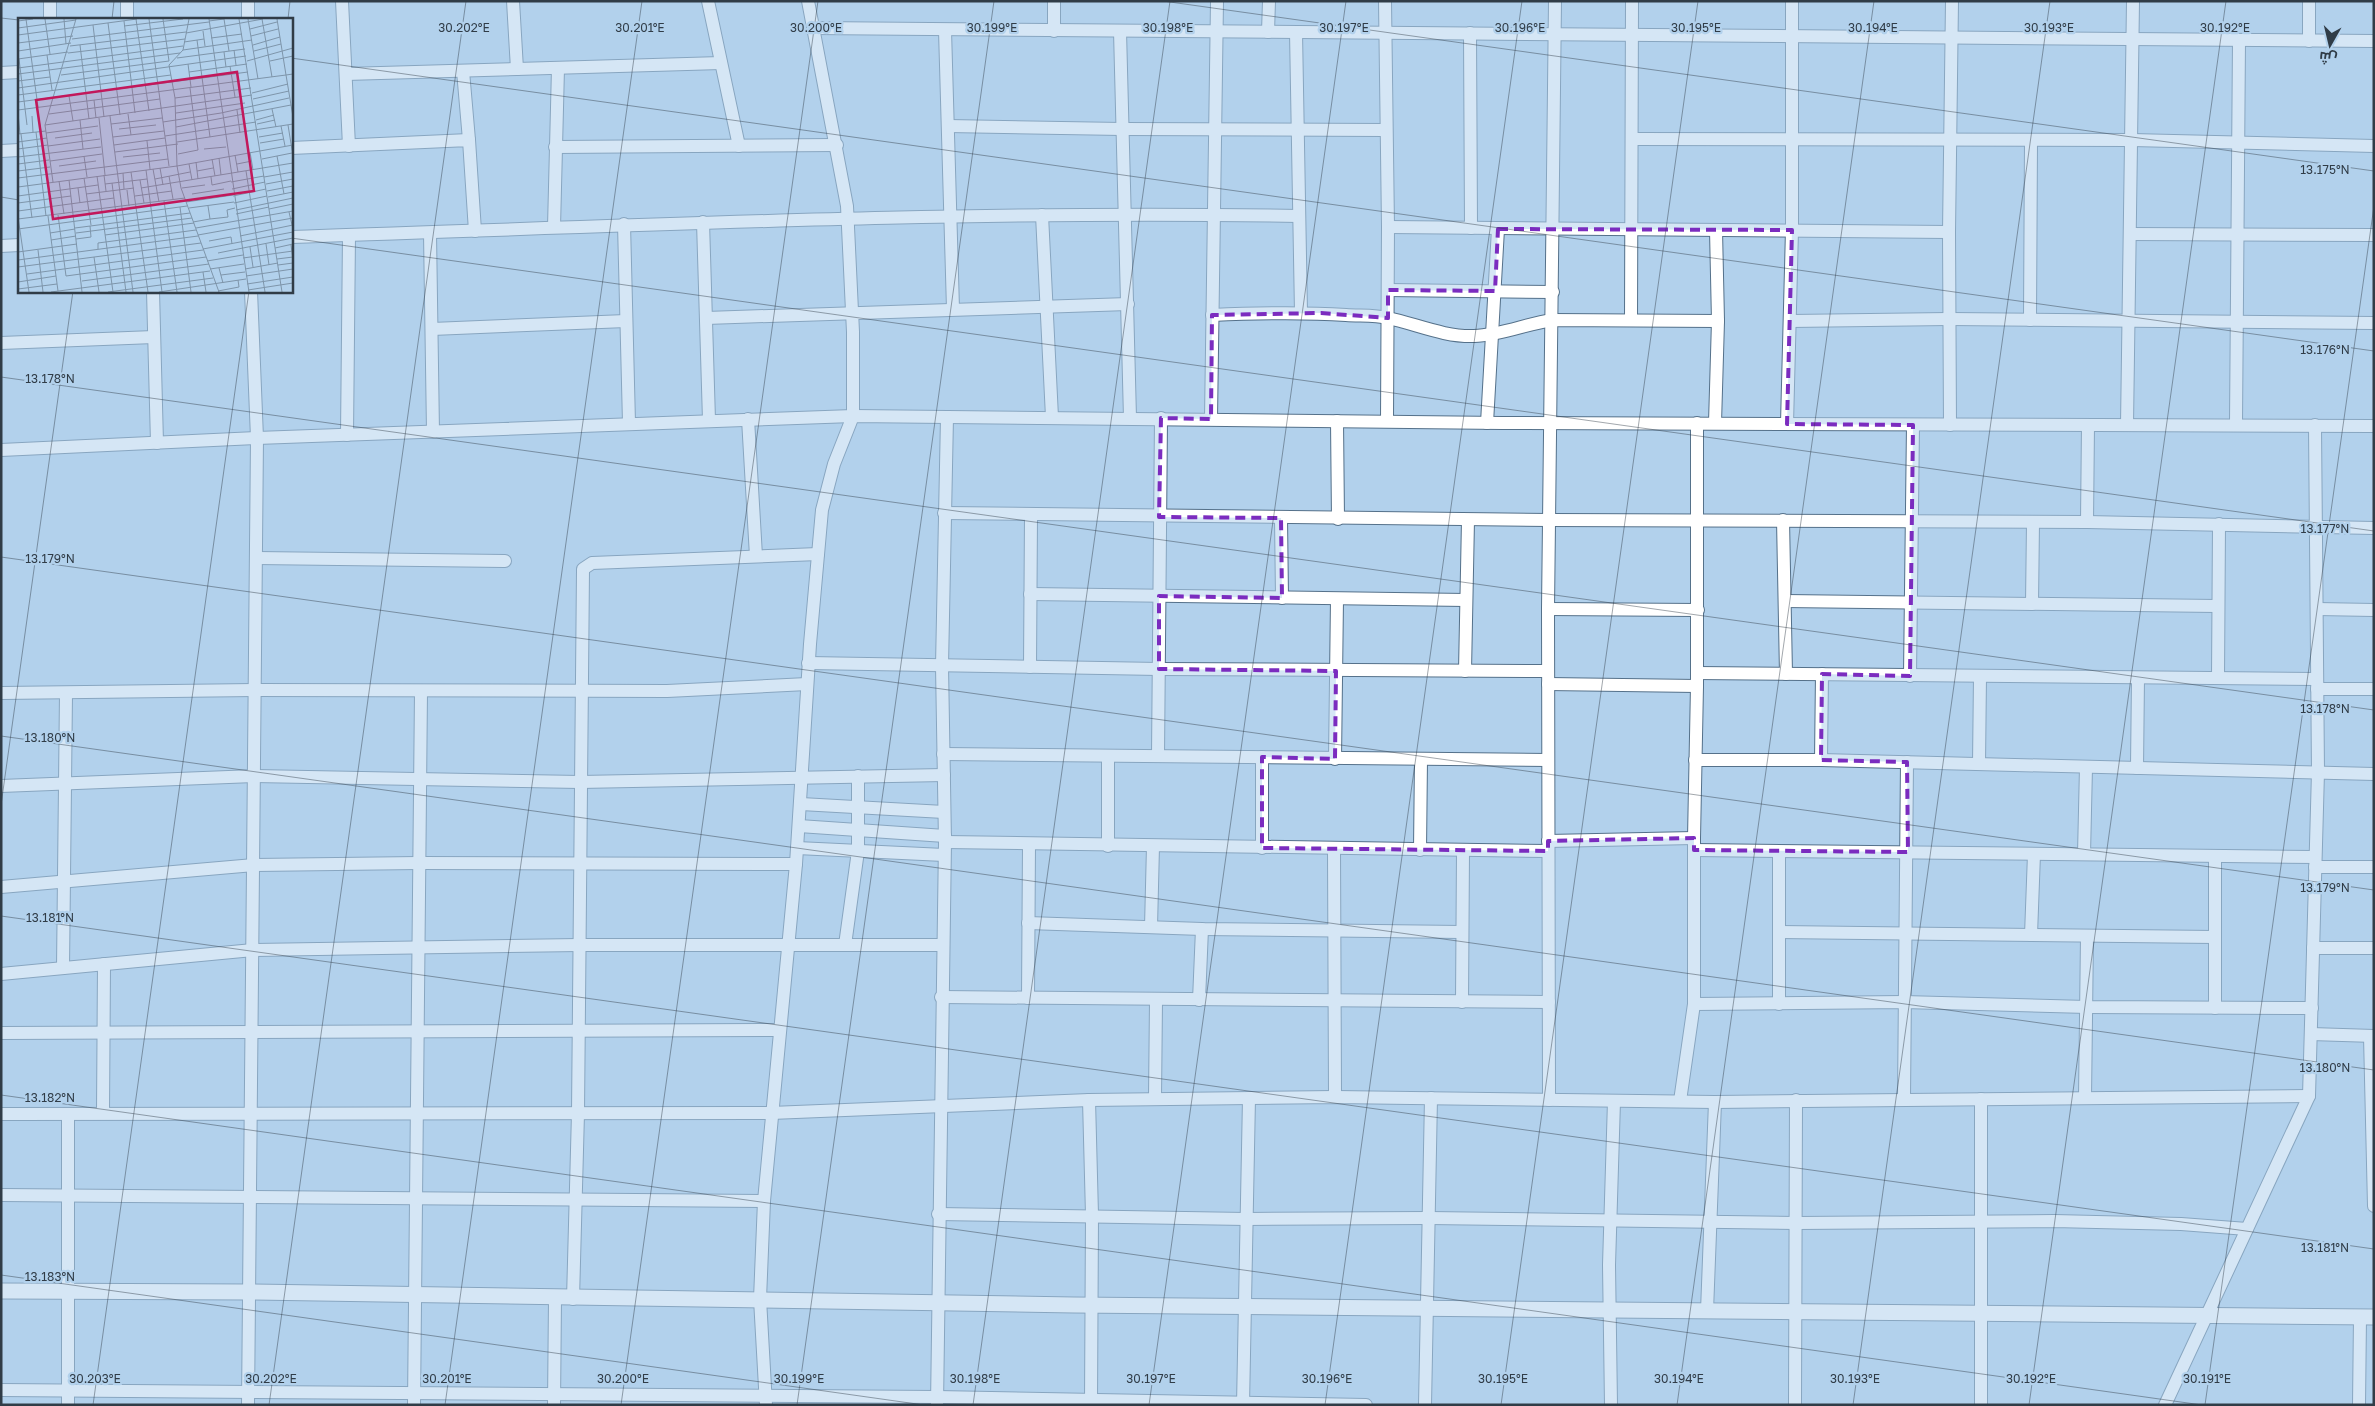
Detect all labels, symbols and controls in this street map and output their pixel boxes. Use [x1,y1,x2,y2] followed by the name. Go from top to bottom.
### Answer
[18,18,292,292] inset map
[438,20,490,35] text: 30.202°E
[615,20,665,35] text: 30.201°E
[790,20,842,35] text: 30.200°E
[967,20,1017,35] text: 30.199°E
[1143,20,1193,35] text: 30.198°E
[1319,20,1369,35] text: 30.197°E
[1495,20,1545,35] text: 30.196°E
[1671,20,1721,35] text: 30.195°E
[1848,20,1898,35] text: 30.194°E
[2024,20,2074,35] text: 30.193°E
[2200,20,2250,35] text: 30.192°E
[2305,20,2355,70] north arrow
[2318,48,2338,68] text: ش
[2300,162,2350,177] text: 13.175°N
[2300,342,2350,357] text: 13.176°N
[25,371,75,386] text: 13.178°N
[2301,521,2349,536] text: 13.177°N
[25,551,75,566] text: 13.179°N
[2300,701,2350,716] text: 13.178°N
[25,730,75,745] text: 13.180°N
[2300,880,2350,895] text: 13.179°N
[26,910,74,925] text: 13.181°N
[2300,1060,2350,1075] text: 13.180°N
[25,1090,75,1105] text: 13.182°N
[2301,1240,2349,1255] text: 13.181°N
[25,1269,75,1284] text: 13.183°N
[69,1371,121,1386] text: 30.203°E
[245,1371,297,1386] text: 30.202°E
[422,1371,472,1386] text: 30.201°E
[597,1371,649,1386] text: 30.200°E
[774,1371,824,1386] text: 30.199°E
[950,1371,1000,1386] text: 30.198°E
[1126,1371,1176,1386] text: 30.197°E
[1302,1371,1352,1386] text: 30.196°E
[1478,1371,1528,1386] text: 30.195°E
[1654,1371,1704,1386] text: 30.194°E
[1830,1371,1880,1386] text: 30.193°E
[2006,1371,2056,1386] text: 30.192°E
[2183,1371,2231,1386] text: 30.191°E

